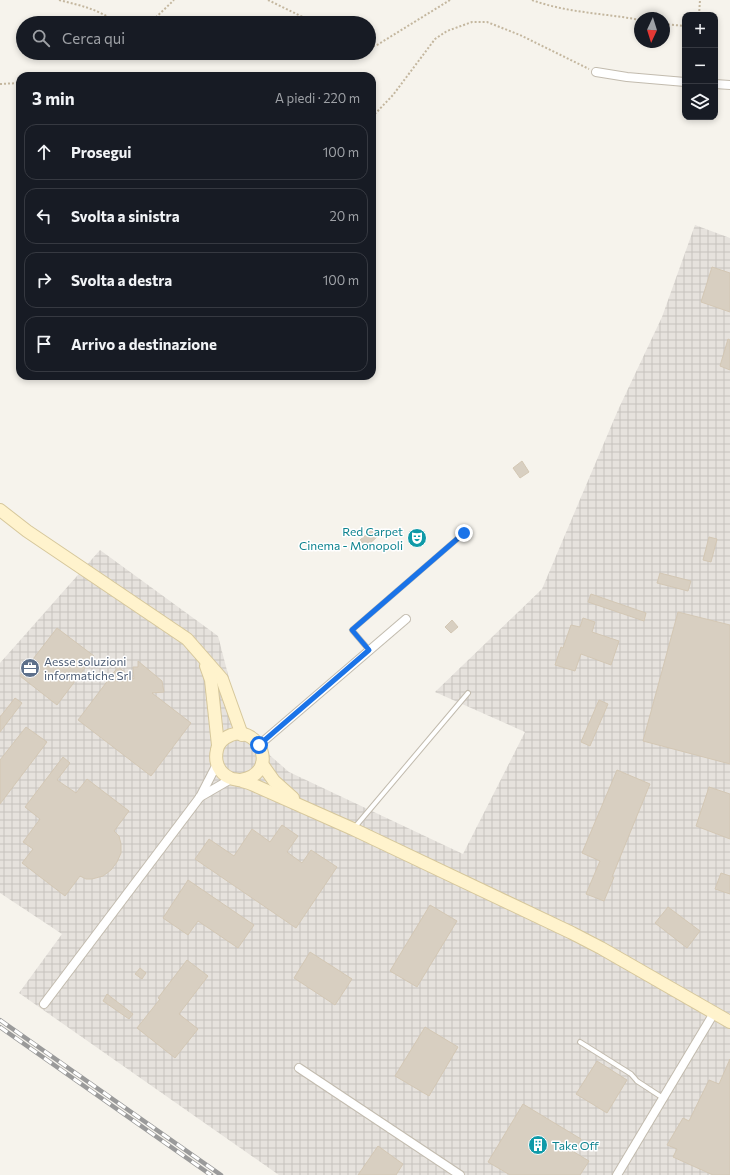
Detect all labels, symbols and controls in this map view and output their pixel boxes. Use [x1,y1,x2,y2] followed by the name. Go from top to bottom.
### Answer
[634,12,670,48] north arrow
[682,12,718,120] map controls
[682,12,718,48] button: +
[16,16,376,60] search box
[30,27,52,49] icon: search
[62,29,125,47] text: Cerca qui
[682,48,718,84] button: −
[682,84,718,120] button: layers
[32,88,75,109] text: 3 min
[275,90,360,106] text: A piedi · 220 m
[33,141,55,163] icon: ahead
[71,143,131,161] text: Prosegui
[323,144,359,160] text: 100 m
[33,205,55,227] icon: left
[71,207,180,225] text: Svolta a sinistra
[330,208,359,224] text: 20 m
[33,269,55,291] icon: right
[71,271,172,289] text: Svolta a destra
[323,272,359,288] text: 100 m
[33,333,55,355] icon: arrive
[71,335,217,353] text: Arrivo a destinazione
[299,524,403,552] place label: Red Carpet Cinema - Monopoli
[455,524,473,542] route end
[406,527,428,549] theatre icon: Red Carpet Cinema - Monopoli
[44,654,131,682] place label: Aesse soluzioni informatiche Srl
[19,657,41,679] office icon: Aesse soluzioni informatiche Srl
[250,736,268,754] route start
[527,1134,549,1156] building icon: Take Off
[552,1138,600,1152] place label: Take Off

